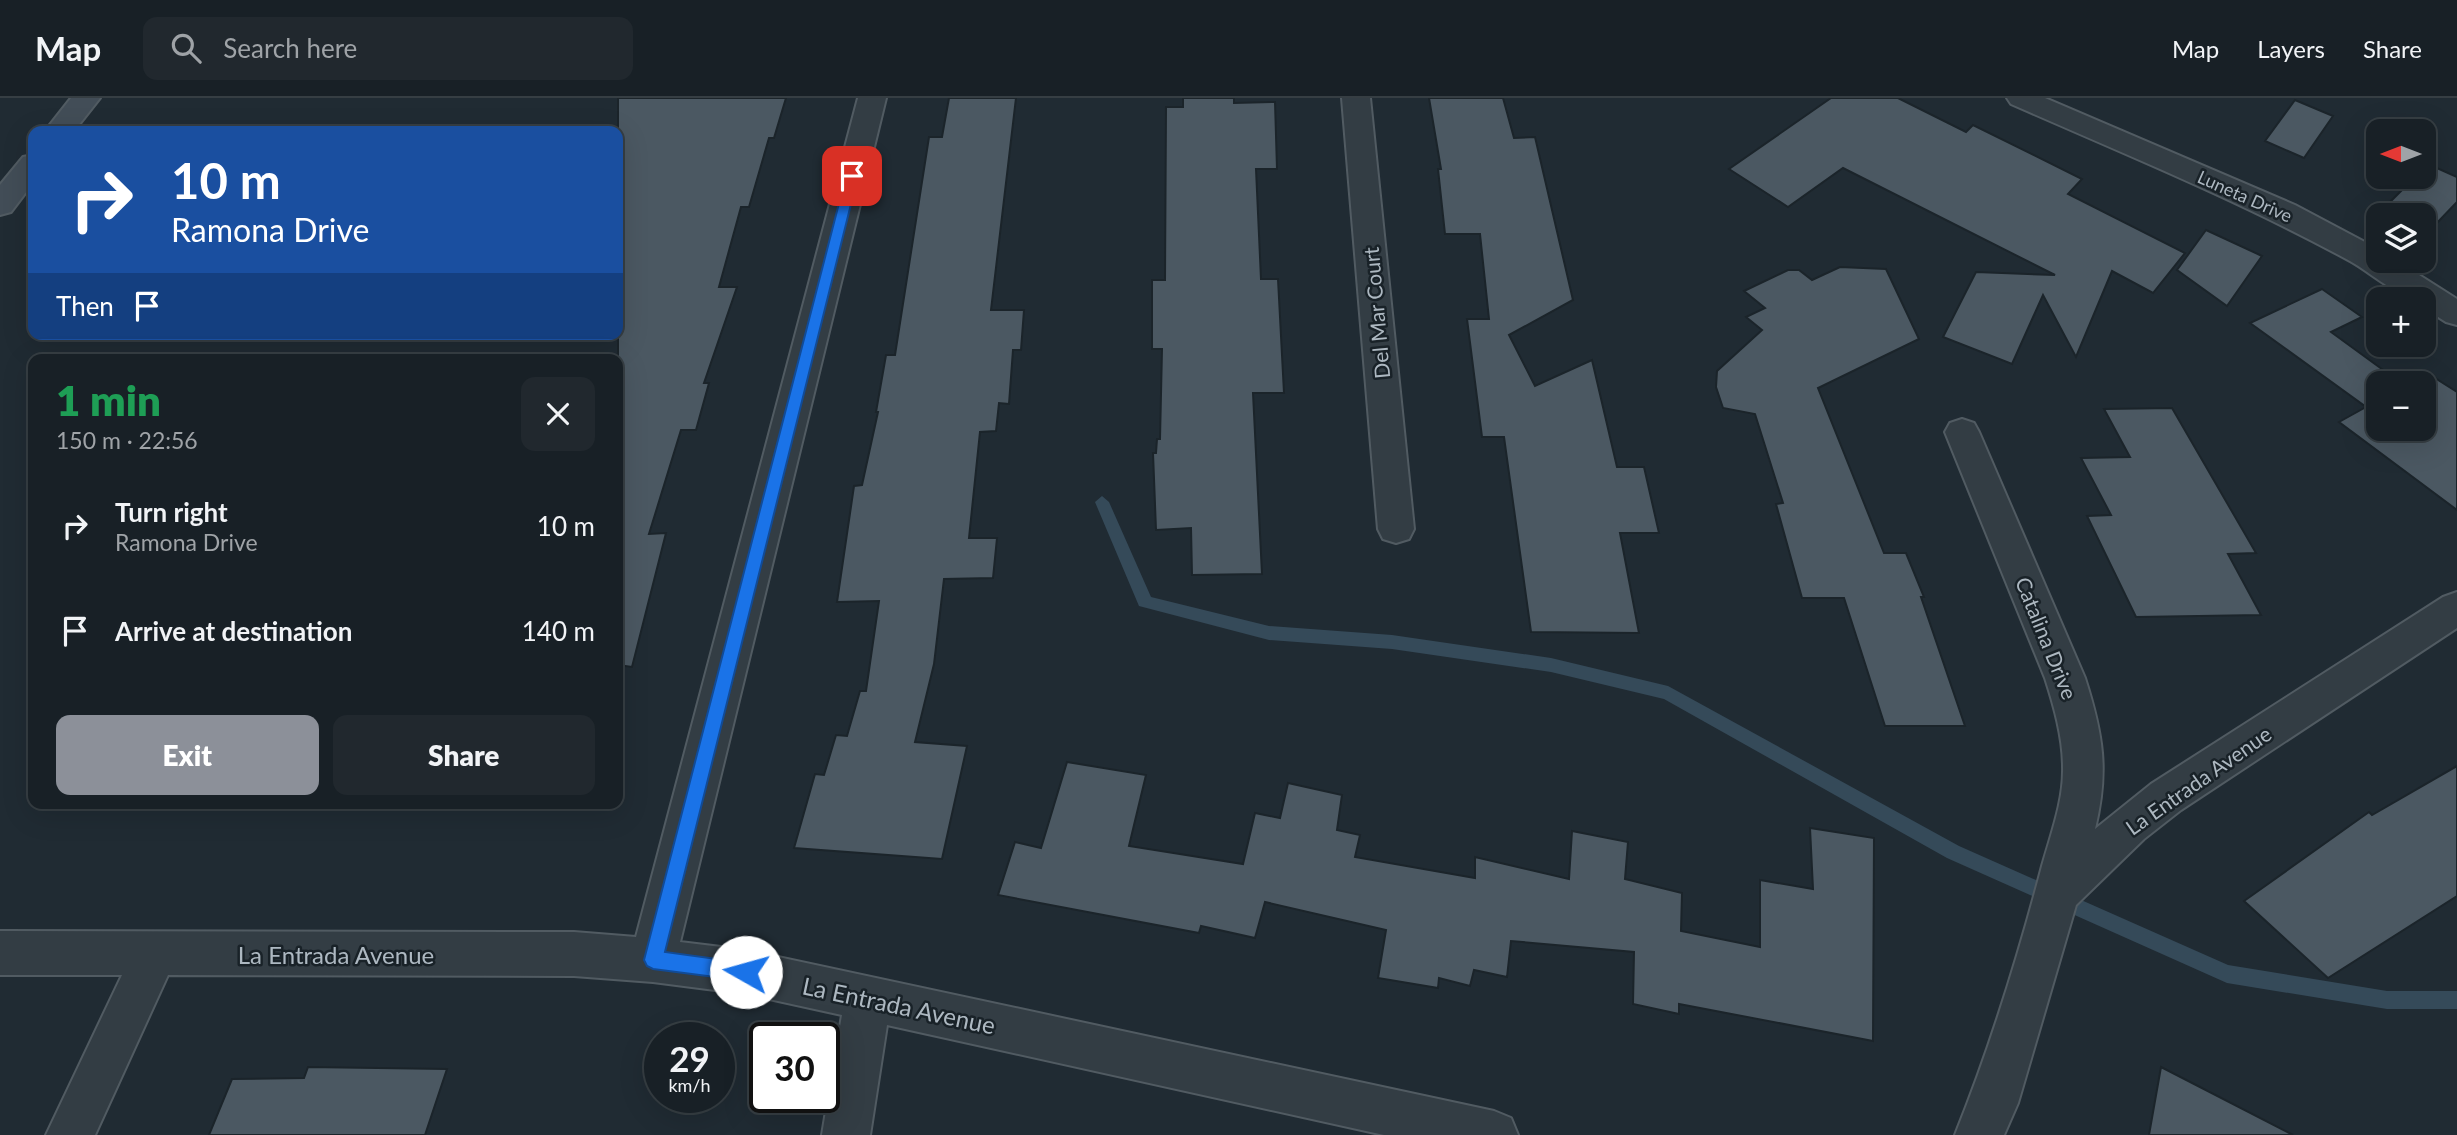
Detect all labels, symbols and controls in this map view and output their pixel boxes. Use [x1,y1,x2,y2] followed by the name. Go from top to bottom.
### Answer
[143,17,633,80] search box
[35,28,101,68] text: Map
[167,29,205,67] icon: search
[223,32,357,64] text: Search here
[2172,34,2219,63] text: Map
[2257,34,2325,63] text: Layers
[2363,34,2422,63] text: Share
[2366,119,2436,189] north arrow
[2366,119,2436,441] map controls
[822,146,882,206] pin
[171,151,281,209] text: 10 m
[56,154,147,245] icon: right
[833,157,871,195] icon: arrive
[2194,165,2296,227] street label: Luneta Drive
[2366,203,2436,273] button: layers
[171,210,369,249] text: Ramona Drive
[1358,246,1394,380] street label: Del Mar Court
[128,287,166,325] icon: arrive
[2366,287,2436,357] button: +
[56,290,114,322] text: Then
[2366,371,2436,441] button: −
[56,375,161,425] text: 1 min
[521,377,595,451] button: close
[56,426,198,454] text: 150 m · 22:56
[115,496,228,528] text: Turn right
[56,507,94,545] icon: right
[537,510,595,542] text: 10 m
[115,528,258,556] text: Ramona Drive
[2011,573,2083,703] street label: Catalina Drive
[56,612,94,650] icon: arrive
[115,615,352,647] text: Arrive at destination
[522,615,595,647] text: 140 m
[56,715,319,795] button: Exit
[333,715,595,795] button: Share
[2120,720,2276,840] street label: La Entrada Avenue
[709,935,783,1009] position arrow
[238,940,434,969] street label: La Entrada Avenue
[800,970,998,1040] street label: La Entrada Avenue
[749,1022,840,1113] speed limit sign: 30
[669,1037,710,1079] text: 29
[668,1074,711,1096] text: km/h

